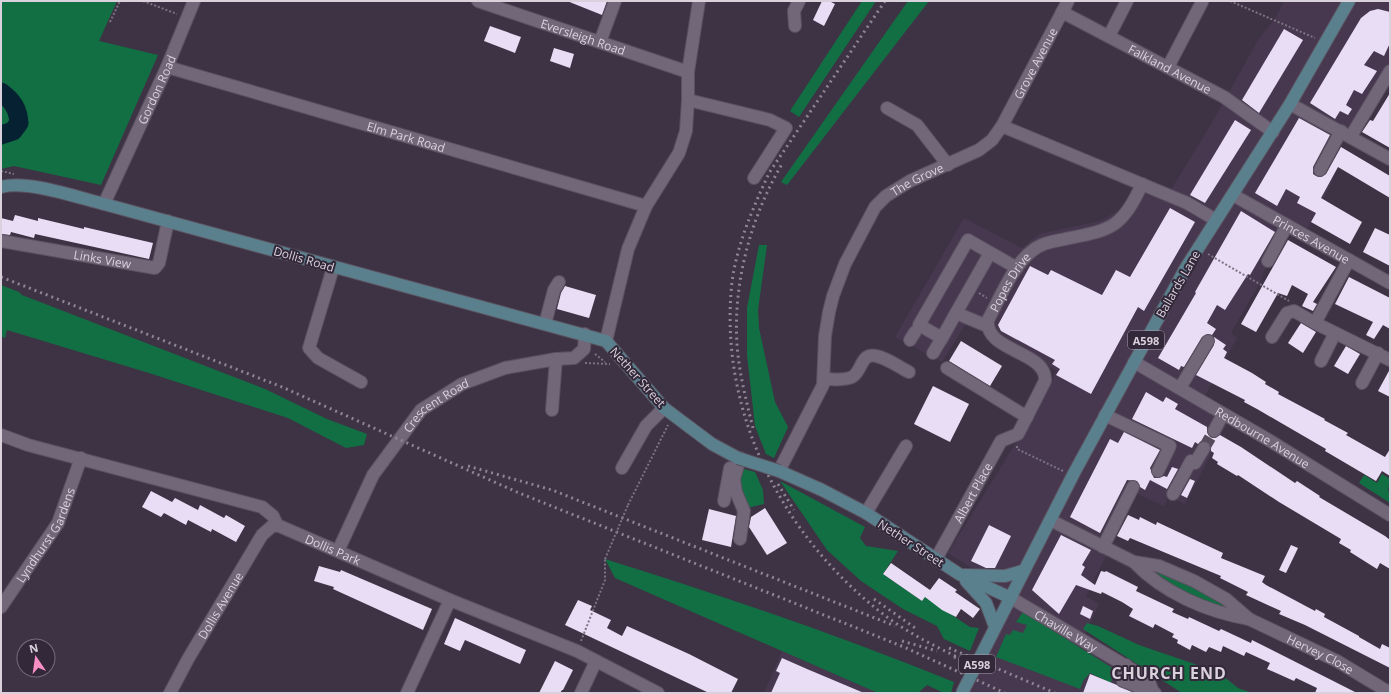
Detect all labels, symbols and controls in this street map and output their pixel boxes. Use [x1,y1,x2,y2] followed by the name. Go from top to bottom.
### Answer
[539,14,628,59] street label: Eversleigh Road
[1009,24,1061,102] street label: Grove Avenue
[1126,40,1215,98] street label: Falkland Avenue
[133,52,180,127] street label: Gordon Road
[365,117,447,156] street label: Elm Park Road
[887,158,946,200] street label: The Grove
[1270,211,1353,267] street label: Princes Avenue
[272,242,336,276] street label: Dollis Road
[72,245,133,272] street label: Links View
[1152,247,1204,321] street label: Ballards Lane
[985,248,1034,315] street label: Popes Drive
[1128,331,1164,349] road number: A598
[606,343,670,411] street label: Nether Street
[399,374,471,436] street label: Crescent Road
[1212,402,1313,472] street label: Redbourne Avenue
[949,459,996,526] street label: Albert Place
[12,485,78,586] street label: Lyndhurst Gardens
[875,515,947,571] street label: Nether Street
[303,530,364,569] street label: Dollis Park
[193,568,247,642] street label: Dollis Avenue
[1031,605,1102,656] street label: Chaville Way
[1284,630,1357,678] street label: Hervey Close
[16,638,56,678] north arrow
[28,639,40,656] text: N
[959,655,995,673] road number: A598
[1111,662,1227,684] district label: CHURCH END

